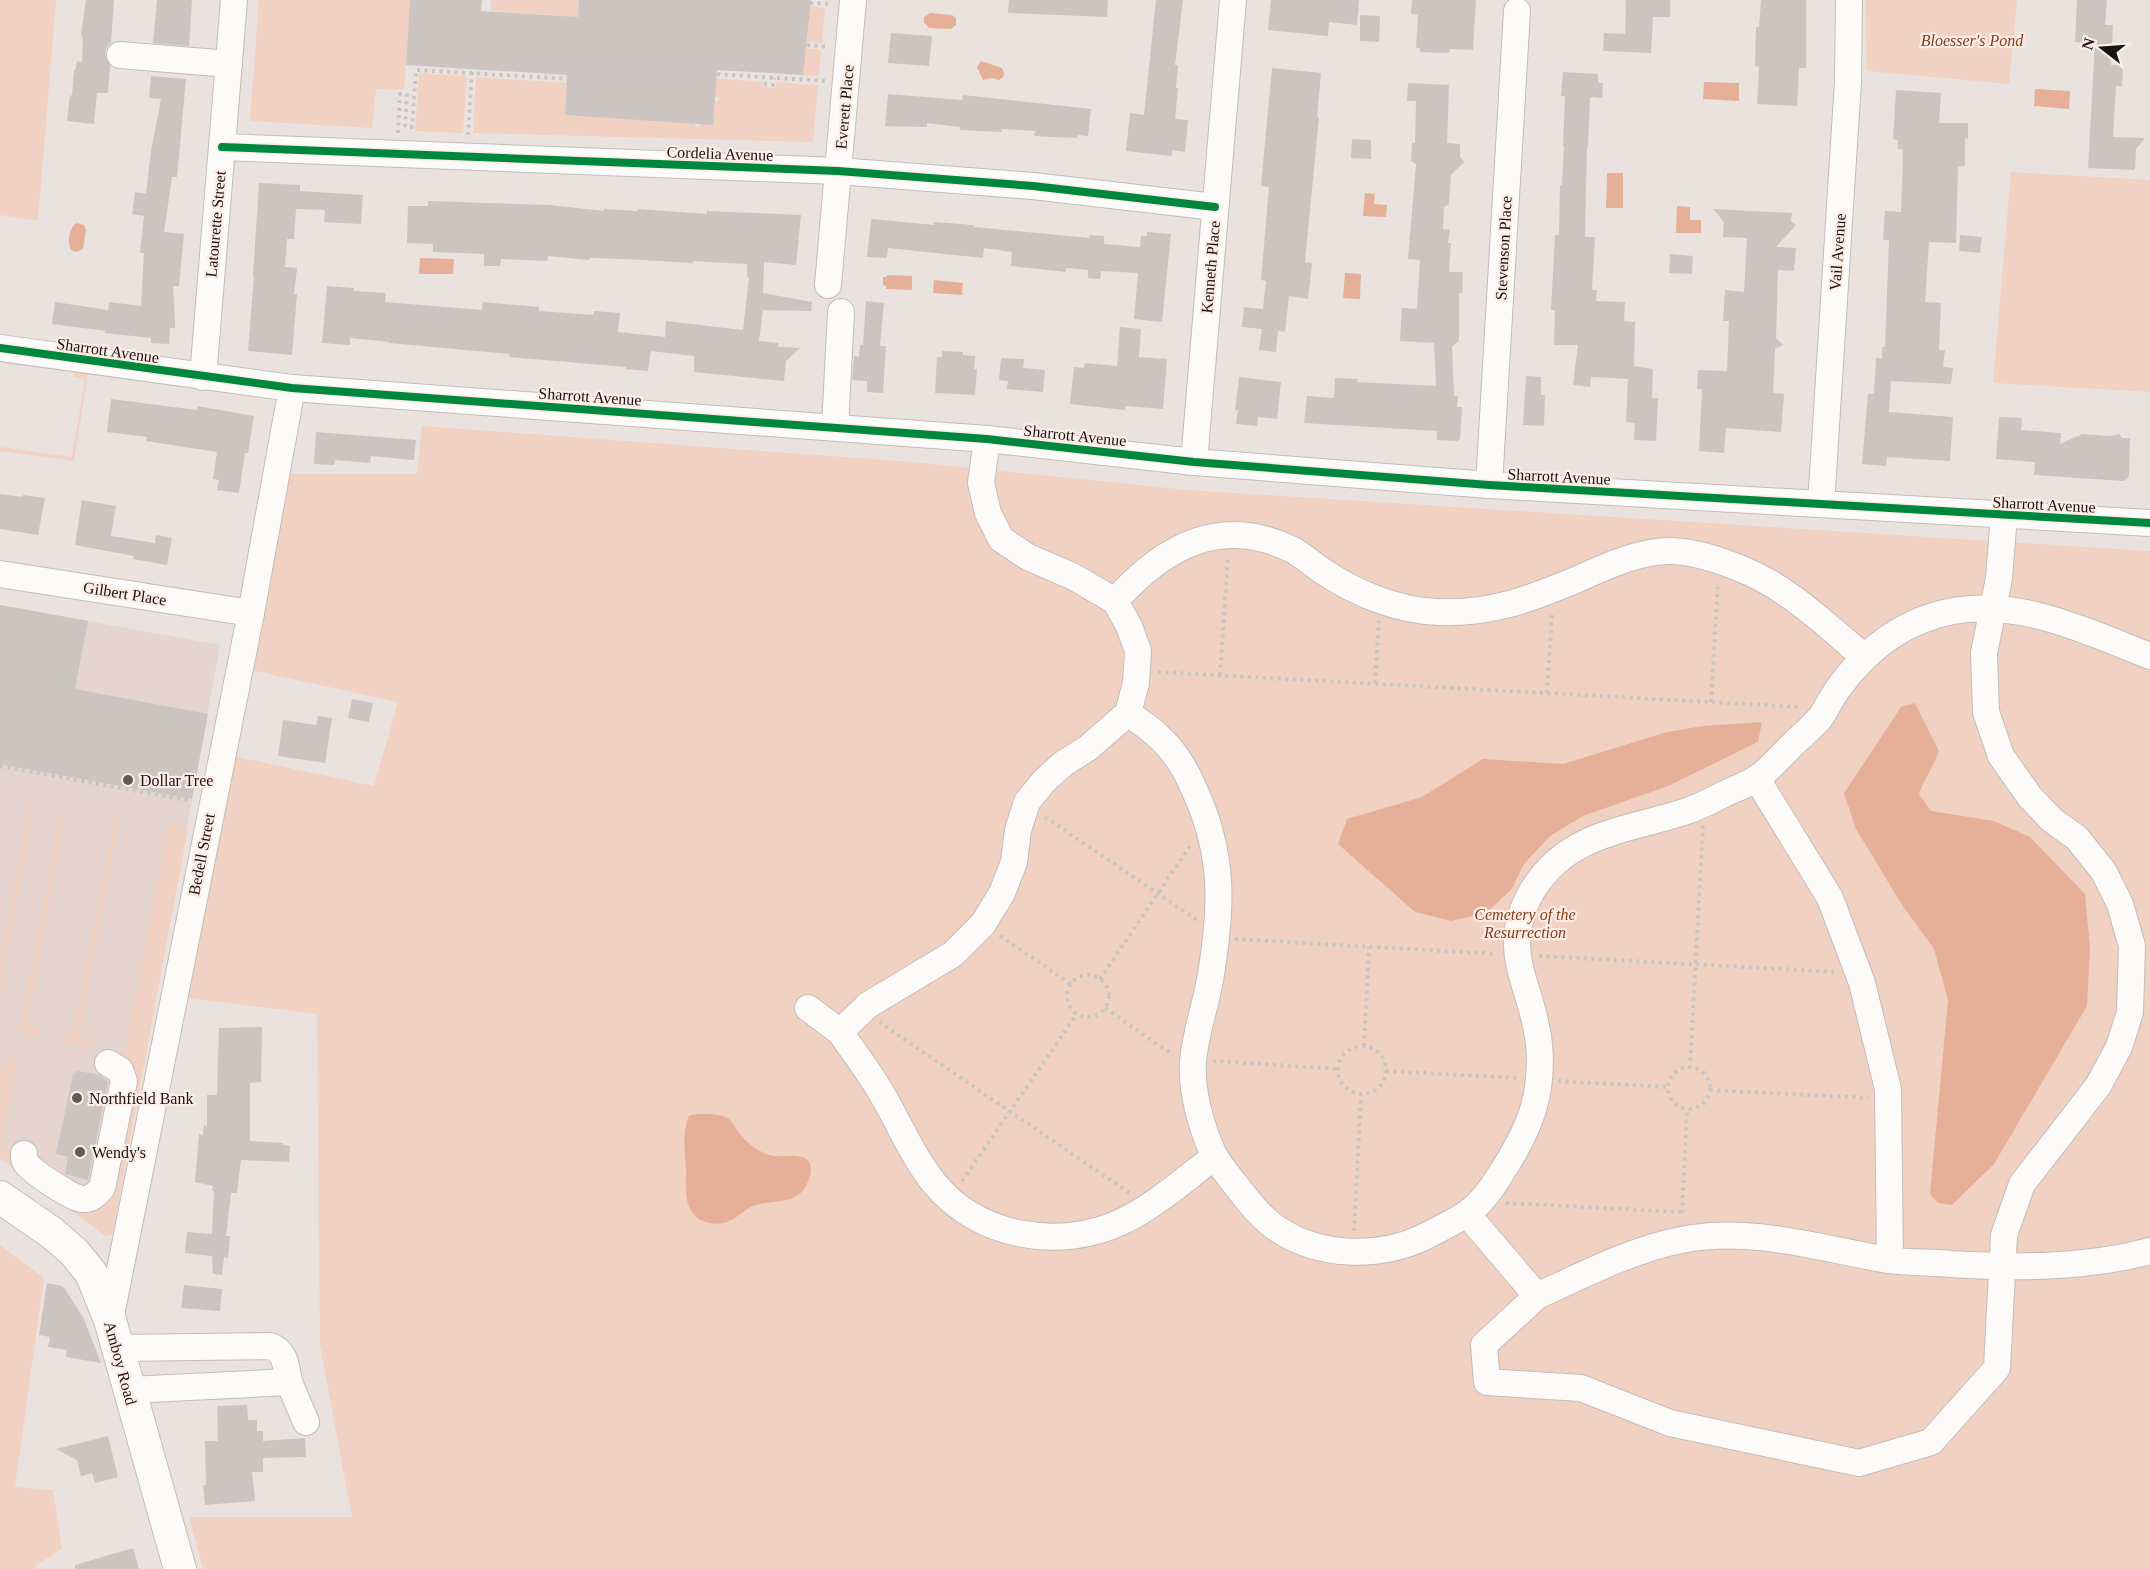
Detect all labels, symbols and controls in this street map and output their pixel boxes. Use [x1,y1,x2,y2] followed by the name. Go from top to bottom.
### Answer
[2072,18,2132,78] north arrow
[1921,32,2024,49] park label: Bloesser's Pond
[2078,35,2098,52] text: N
[832,64,857,150] street label: Everett Place
[666,143,774,164] street label: Cordelia Avenue
[202,169,229,278] street label: Latourette Street
[1492,195,1515,301] street label: Stevenson Place
[1826,213,1849,291] street label: Vail Avenue
[1198,220,1223,314] street label: Kenneth Place
[56,335,160,366] street label: Sharrott Avenue
[538,384,642,409] street label: Sharrott Avenue
[1023,422,1127,449] street label: Sharrott Avenue
[1507,465,1611,488] street label: Sharrott Avenue
[1992,493,2096,516] street label: Sharrott Avenue
[82,579,168,608] street label: Gilbert Place
[140,772,213,789] place label: Dollar Tree
[121,773,135,787] marker: Dollar Tree
[185,811,218,897] street label: Bedell Street
[1474,906,1576,941] park label: Cemetery of the Resurrection
[89,1090,193,1107] place label: Northfield Bank
[70,1091,84,1105] marker: Northfield Bank
[92,1144,146,1162] place label: Wendy's
[73,1145,87,1159] marker: Wendy's
[100,1320,140,1407] street label: Amboy Road

